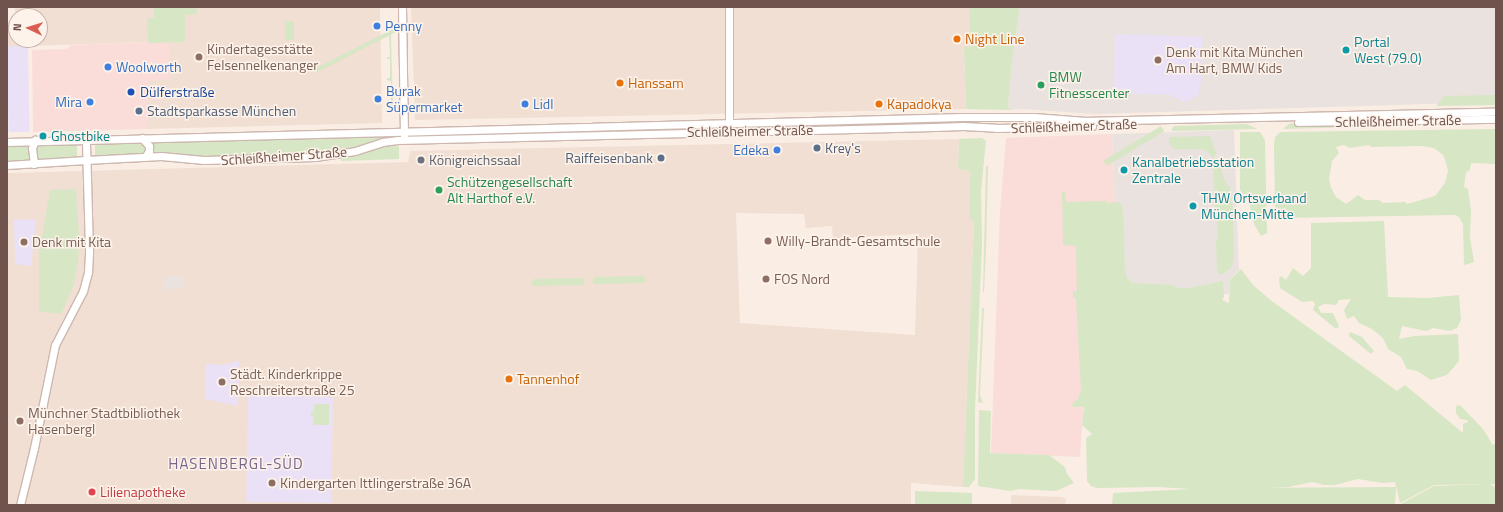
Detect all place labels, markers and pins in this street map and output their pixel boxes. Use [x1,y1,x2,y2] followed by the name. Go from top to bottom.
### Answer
[385,18,422,34] place label: Penny
[372,21,382,31] marker: Penny
[965,31,1025,47] place label: Night Line
[952,34,962,44] marker: Night Line
[1354,34,1422,66] place label: Portal West (79.0)
[207,41,318,74] place label: Kindertagesstätte Felsennelkenanger
[1166,44,1303,76] place label: Denk mit Kita München Am Hart, BMW Kids
[1341,45,1351,55] marker: Portal West (79.0)
[194,52,204,62] marker: Kindertagesstätte Felsennelkenanger
[1153,55,1163,65] marker: Denk mit Kita München Am Hart, BMW Kids
[116,59,181,75] place label: Woolworth
[103,62,113,72] marker: Woolworth
[1049,69,1129,102] place label: BMW Fitnesscenter
[628,75,684,91] place label: Hanssam
[615,78,625,88] marker: Hanssam
[1036,80,1046,90] marker: BMW Fitnesscenter
[386,83,462,116] place label: Burak Süpermarket
[140,84,215,100] place label: Dülferstraße
[125,86,137,98] marker: Dülferstraße
[55,94,82,110] place label: Mira
[373,94,383,104] marker: Burak Süpermarket
[533,96,553,112] place label: Lidl
[887,96,952,112] place label: Kapadokya
[85,97,95,107] marker: Mira
[520,99,530,109] marker: Lidl
[874,99,884,109] marker: Kapadokya
[147,103,296,119] place label: Stadtsparkasse München
[134,106,144,116] marker: Stadtsparkasse München
[51,128,110,144] place label: Ghostbike
[38,131,48,141] marker: Ghostbike
[825,140,861,156] place label: Krey's
[733,142,769,158] place label: Edeka
[812,143,822,153] marker: Krey's
[772,145,782,155] marker: Edeka
[565,150,653,166] place label: Raiffeisenbank
[429,152,521,168] place label: Königreichssaal
[656,153,666,163] marker: Raiffeisenbank
[1132,154,1254,186] place label: Kanalbetriebsstation Zentrale
[416,155,426,165] marker: Königreichssaal
[1119,165,1129,175] marker: Kanalbetriebsstation Zentrale
[447,174,572,206] place label: Schützengesellschaft Alt Harthof e.V.
[434,185,444,195] marker: Schützengesellschaft Alt Harthof e.V.
[1201,190,1307,222] place label: THW Ortsverband München-Mitte
[1188,201,1198,211] marker: THW Ortsverband München-Mitte
[776,233,940,249] place label: Willy-Brandt-Gesamtschule
[32,234,111,250] place label: Denk mit Kita
[763,236,773,246] marker: Willy-Brandt-Gesamtschule
[19,237,29,247] marker: Denk mit Kita
[774,271,830,287] place label: FOS Nord
[761,274,771,284] marker: FOS Nord
[230,366,355,398] place label: Städt. Kinderkrippe Reschreiterstraße 25
[517,371,579,387] place label: Tannenhof
[504,374,514,384] marker: Tannenhof
[217,377,227,387] marker: Städt. Kinderkrippe Reschreiterstraße 25
[28,405,180,438] place label: Münchner Stadtbibliothek Hasenbergl
[15,416,25,426] marker: Münchner Stadtbibliothek Hasenbergl
[280,475,471,491] place label: Kindergarten Ittlingerstraße 36A
[267,478,277,488] marker: Kindergarten Ittlingerstraße 36A
[100,484,185,500] place label: Lilienapotheke
[87,487,97,497] marker: Lilienapotheke

